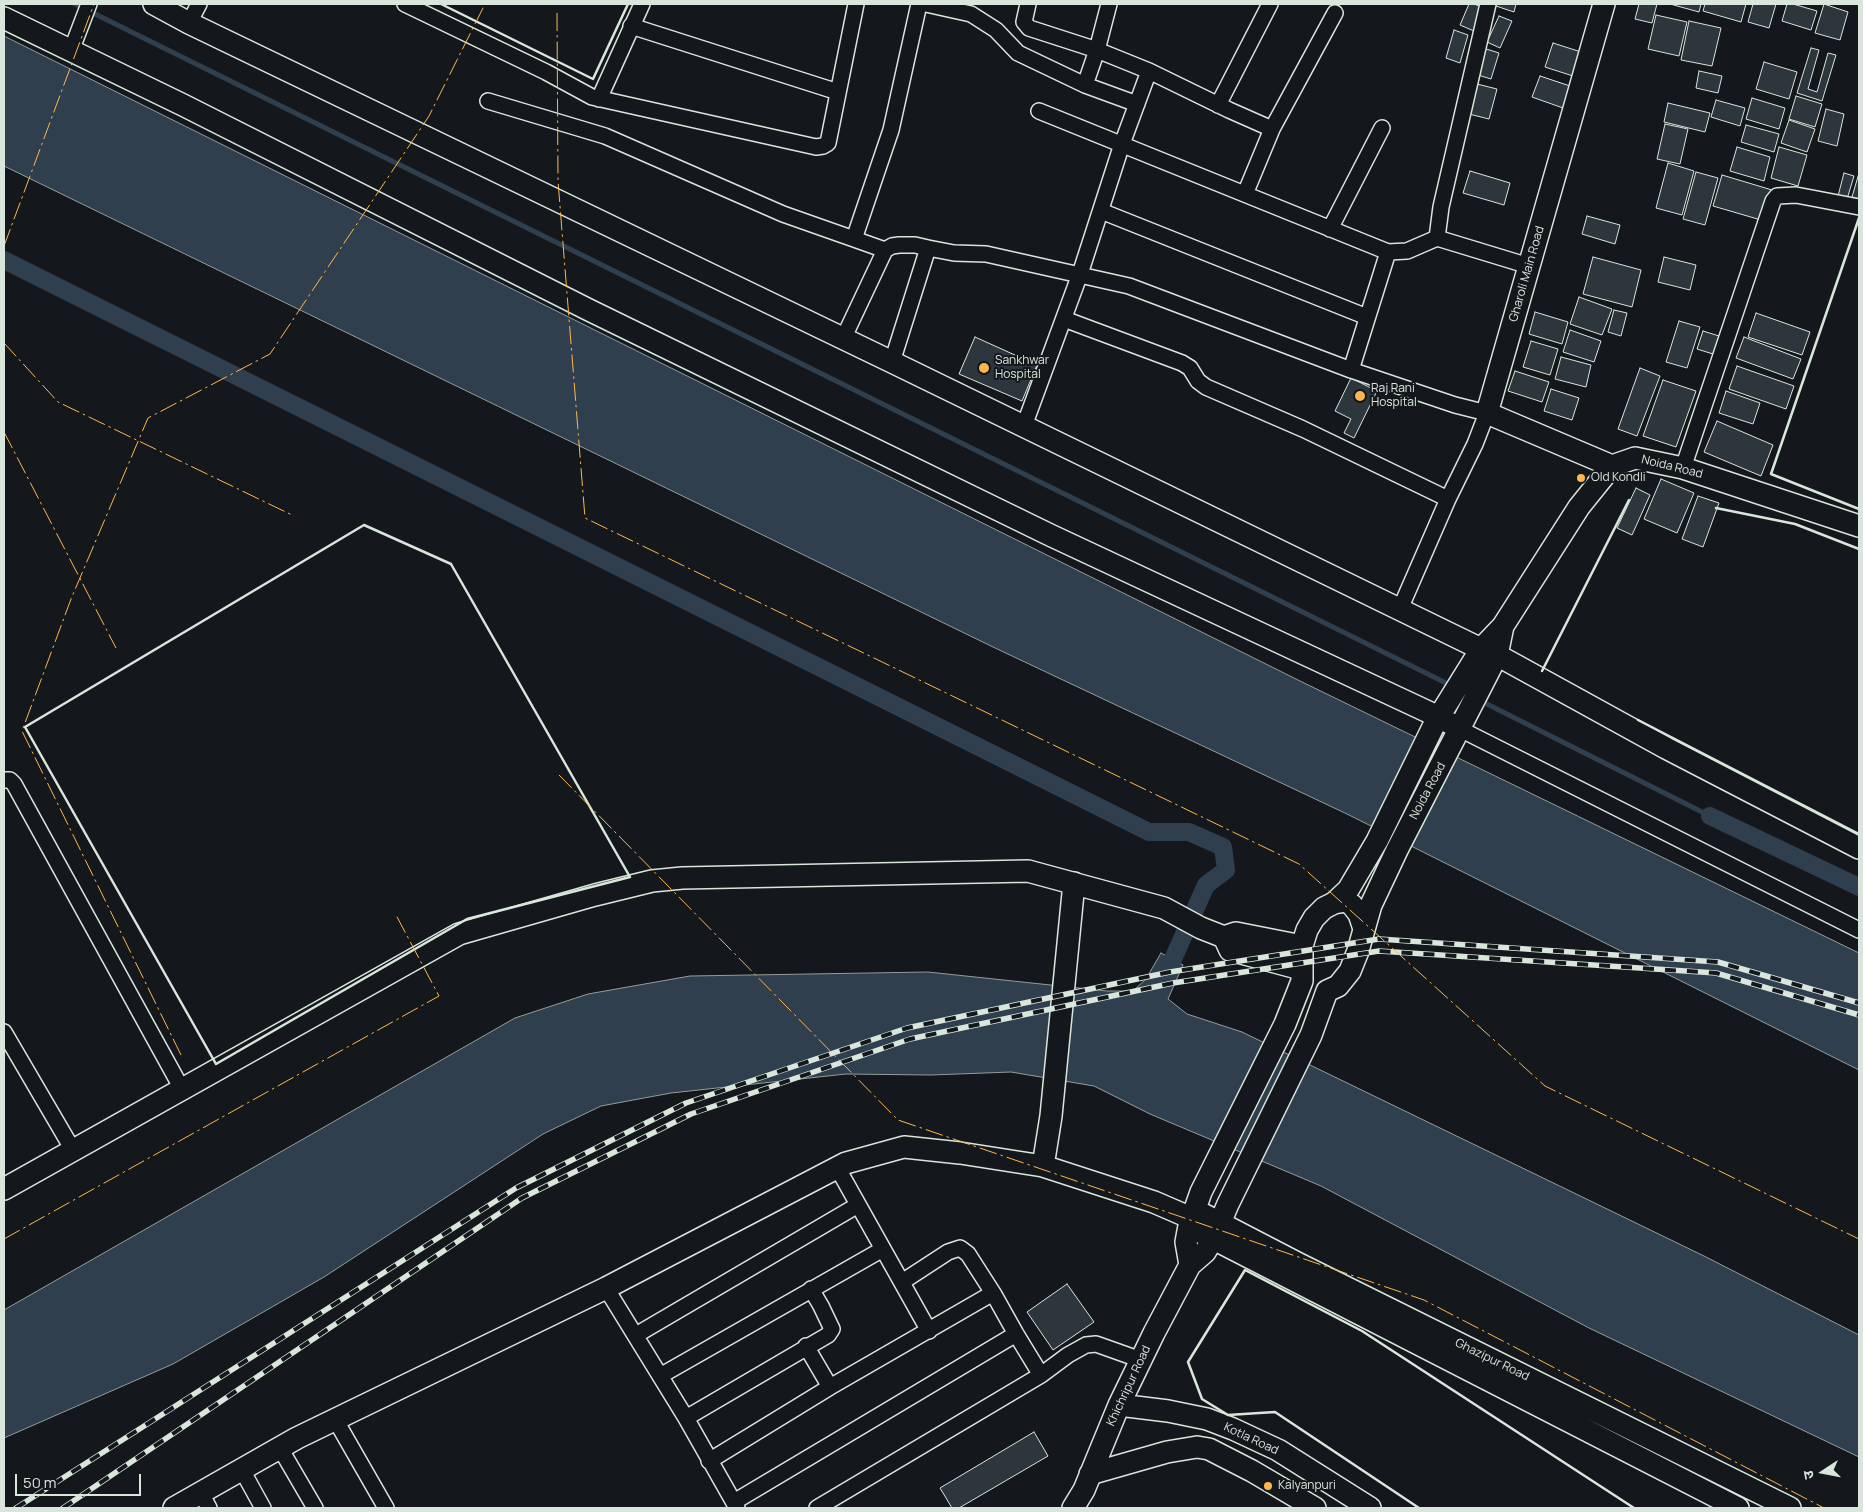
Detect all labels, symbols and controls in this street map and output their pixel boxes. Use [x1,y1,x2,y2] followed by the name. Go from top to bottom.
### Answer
[1506,224,1548,324] street label: Gharoli Main Road
[995,354,1049,382] place label: Sankhwar Hospital
[977,361,991,375] marker: Sankhwar Hospital
[1371,382,1417,410] place label: Raj Rani Hospital
[1353,389,1367,403] marker: Raj Rani Hospital
[1640,452,1704,482] street label: Noida Road
[1591,471,1646,485] place label: Old Kondli
[1575,472,1587,484] marker: Old Kondli
[1407,760,1449,822] street label: Noida Road
[1453,1336,1531,1384] street label: Ghazipur Road
[1104,1343,1154,1429] street label: Khichripur Road
[1221,1420,1281,1458] street label: Kotla Road
[1798,1447,1848,1497] north arrow
[18,1464,144,1496] scale bar
[1798,1469,1818,1481] text: उ
[23,1472,57,1493] text: 50 m
[1278,1479,1336,1493] place label: Kalyanpuri
[1262,1480,1274,1492] marker: Kalyanpuri

